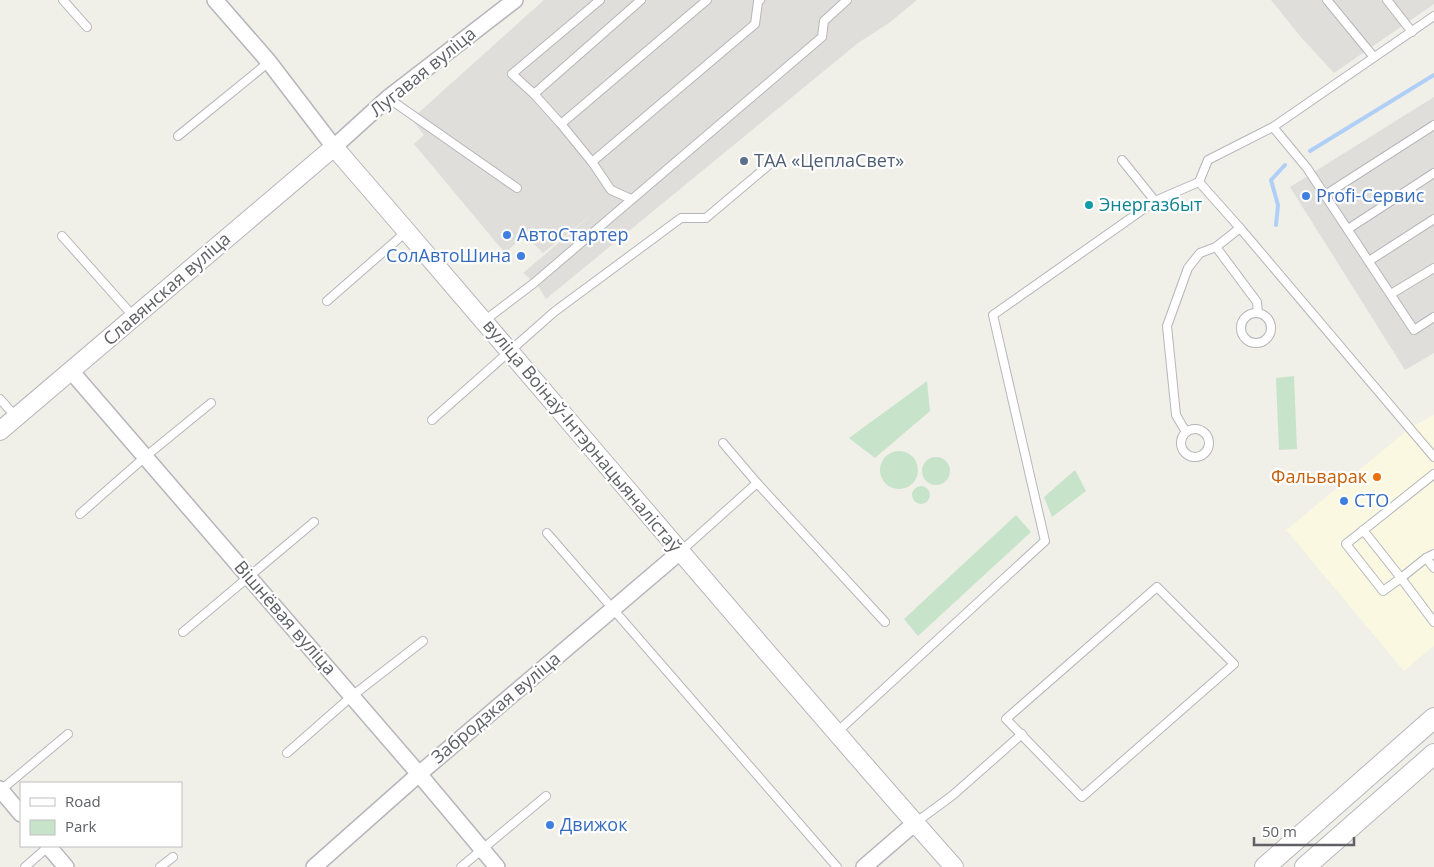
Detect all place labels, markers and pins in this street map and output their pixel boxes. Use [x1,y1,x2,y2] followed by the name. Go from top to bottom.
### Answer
[754,148,904,172] place label: ТАА «ЦеплаСвет»
[738,155,750,167] marker: ТАА «ЦеплаСвет»
[1316,183,1425,207] place label: Profi-Сервис
[1300,190,1312,202] marker: Profi-Сервис
[1099,192,1203,216] place label: Энергазбыт
[1083,199,1095,211] marker: Энергазбыт
[517,222,628,246] place label: АвтоСтартер
[501,229,513,241] marker: АвтоСтартер
[386,243,511,267] place label: СолАвтоШина
[515,250,527,262] marker: СолАвтоШина
[1271,464,1368,488] place label: Фальварак
[1371,471,1383,483] marker: Фальварак
[1354,488,1389,512] place label: СТО
[1338,495,1350,507] marker: СТО
[560,812,628,836] place label: Движок
[544,819,556,831] marker: Движок

